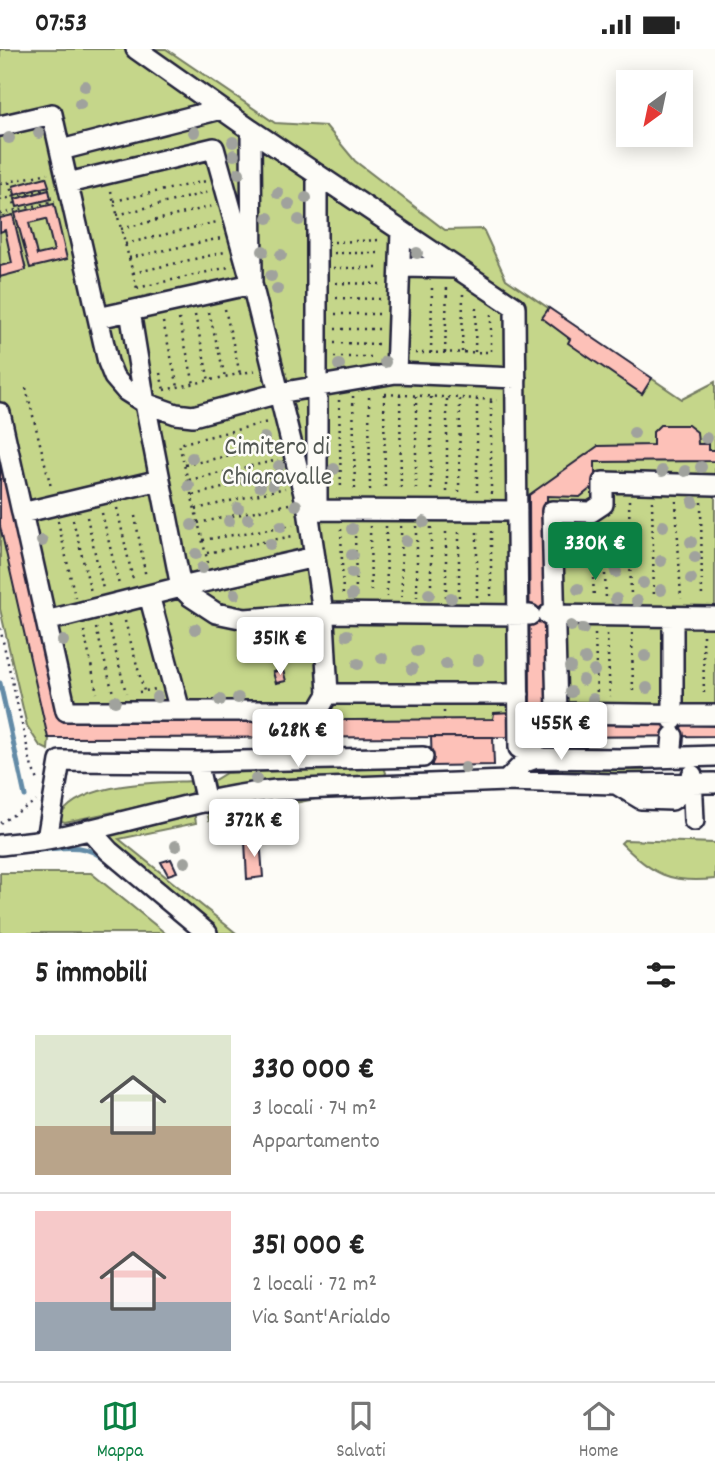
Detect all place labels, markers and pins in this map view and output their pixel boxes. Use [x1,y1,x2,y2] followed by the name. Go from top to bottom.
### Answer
[538,523,652,582] pin: 330K €
[223,617,337,677] pin: 351K €
[504,703,618,762] pin: 455K €
[241,709,355,769] pin: 628K €
[197,799,311,859] pin: 372K €

